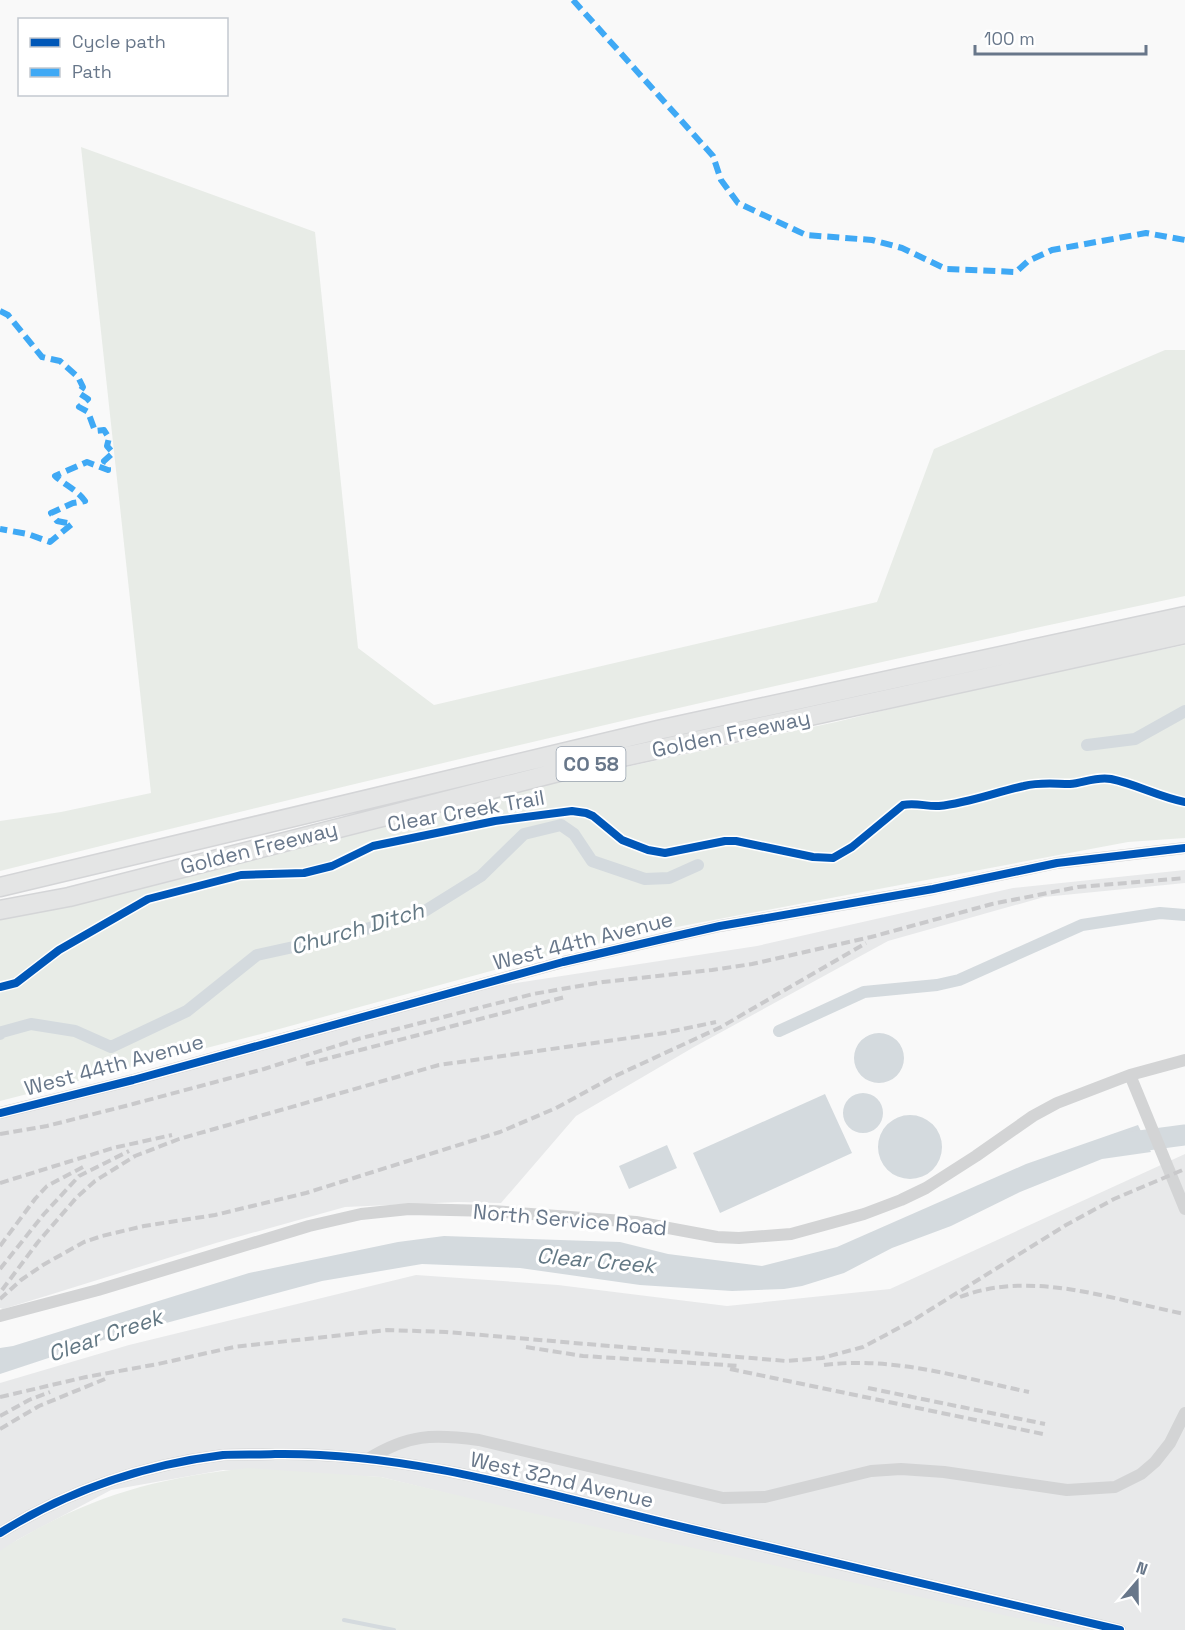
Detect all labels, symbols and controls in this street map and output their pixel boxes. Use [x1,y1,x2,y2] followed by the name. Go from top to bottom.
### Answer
[18,18,228,96] legend
[975,18,1146,56] scale bar
[984,27,1035,50] text: 100 m
[72,30,166,53] text: Cycle path
[72,60,112,83] text: Path
[649,704,812,763] street label: Golden Freeway
[556,747,626,781] road number: CO 58
[385,783,547,838] street label: Clear Creek Trail
[177,815,340,880] street label: Golden Freeway
[287,895,427,960] water label: Church Ditch
[490,905,676,976] street label: West 44th Avenue
[21,1028,206,1101] street label: West 44th Avenue
[472,1198,668,1241] street label: North Service Road
[535,1241,659,1279] water label: Clear Creek
[44,1302,168,1368] water label: Clear Creek
[468,1445,656,1514] street label: West 32nd Avenue
[1107,1552,1167,1612] north arrow
[1133,1557,1151,1580] text: N

